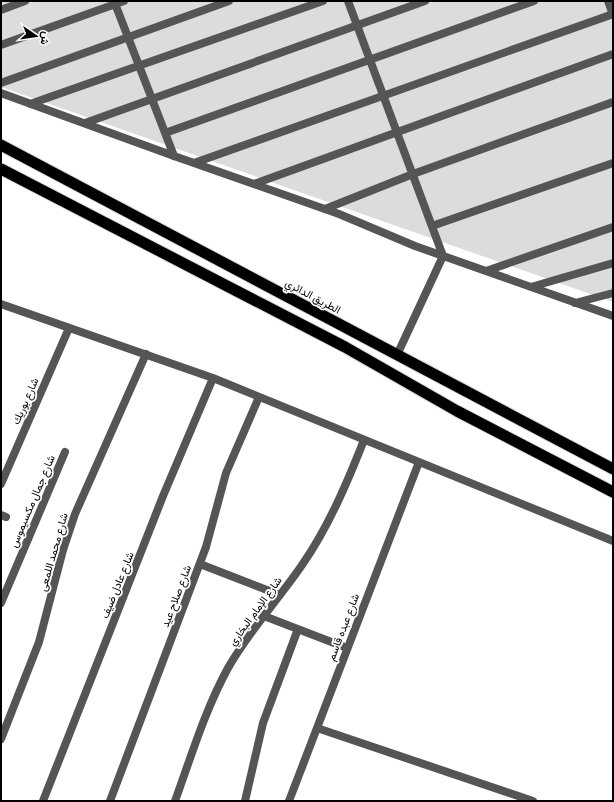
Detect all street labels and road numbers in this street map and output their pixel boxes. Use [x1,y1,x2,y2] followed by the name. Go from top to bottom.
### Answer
[281,275,343,319] street label: الطريق الدائري
[9,375,43,427] street label: شارع بوريك
[6,452,59,550] street label: شارع جمال مكسيموس
[35,511,72,593] street label: شارع محمد اللمعى
[97,549,138,621] street label: شارع عادل ضيف
[158,563,195,629] street label: شارع صلاح عيد
[225,573,287,650] street label: شارع الإمام البخاري
[324,591,363,663] street label: شارع عبده قاسم

